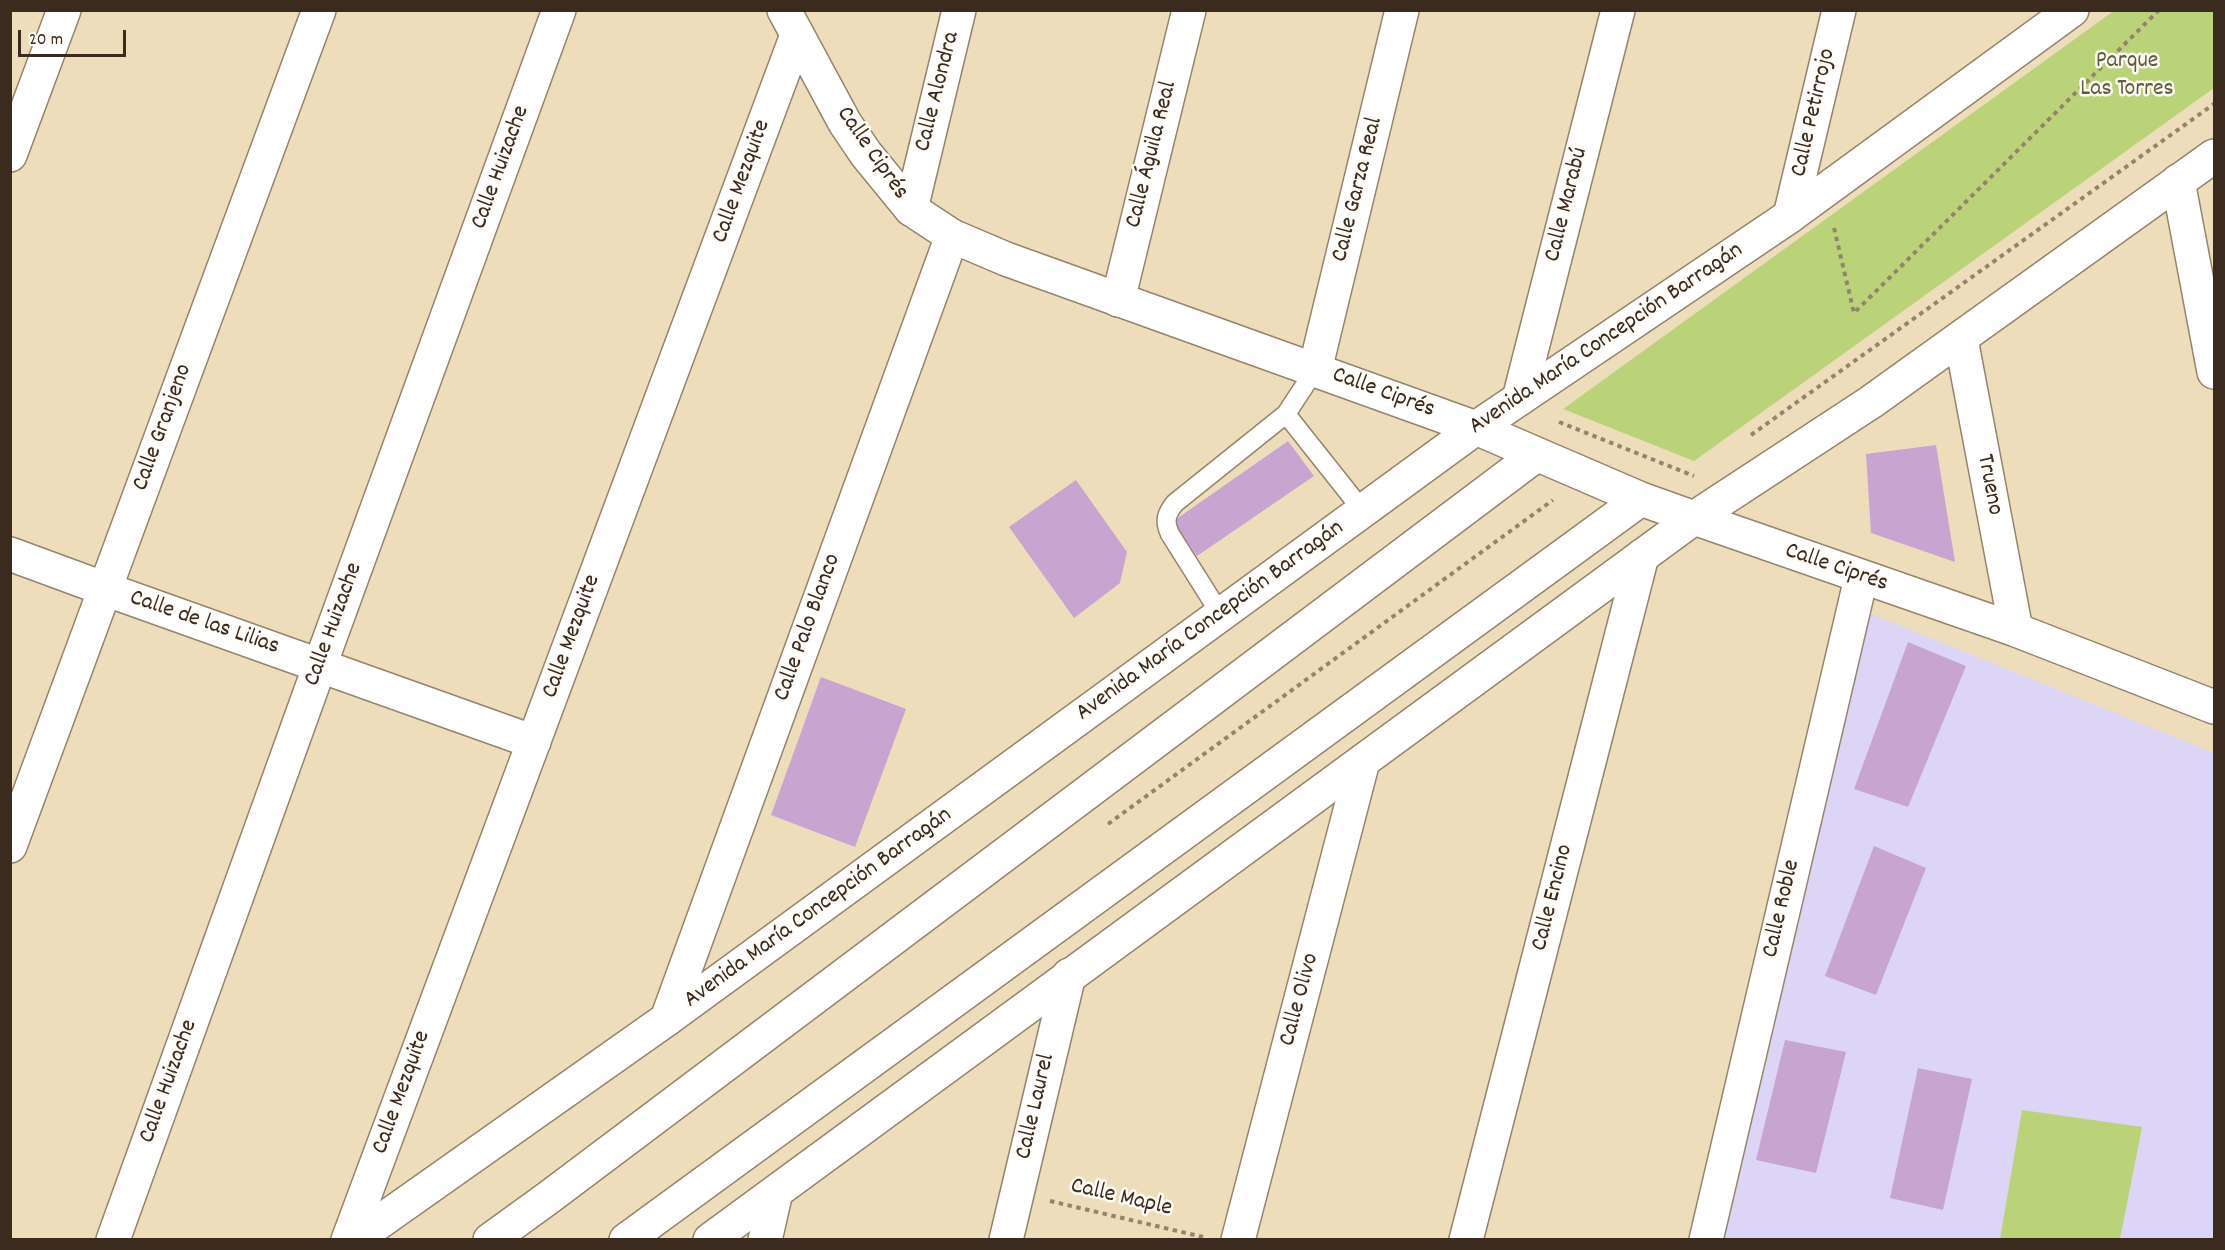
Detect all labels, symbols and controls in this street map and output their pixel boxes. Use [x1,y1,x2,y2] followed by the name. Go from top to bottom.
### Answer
[21,18,129,56] scale bar
[29,28,63,53] text: 20 m
[910,29,968,155] street label: Calle Alondra
[1786,46,1844,180] street label: Calle Petirrojo
[2080,49,2174,105] park label: Parque Las Torres
[1121,79,1185,231] street label: Calle Águila Real
[466,102,538,234] street label: Calle Huizache
[828,102,914,206] street label: Calle Ciprés
[1327,115,1391,265] street label: Calle Garza Real
[707,116,779,248] street label: Calle Mezquite
[1540,145,1596,265] street label: Calle Marabú
[1465,237,1749,443] street label: Avenida María Concepción Barragán
[128,361,200,495] street label: Calle Granjeno
[1328,362,1438,426] street label: Calle Ciprés
[1968,452,2008,518] street label: Trueno
[1071,515,1351,729] street label: Avenida María Concepción Barragán
[1781,538,1891,600] street label: Calle Ciprés
[769,551,849,705] street label: Calle Palo Blanco
[299,559,371,691] street label: Calle Huizache
[537,571,609,703] street label: Calle Mezquite
[125,585,283,663] street label: Calle de las Lilias
[679,802,959,1016] street label: Avenida María Concepción Barragán
[1527,842,1581,954] street label: Calle Encino
[1758,857,1808,961] street label: Calle Roble
[1275,950,1327,1050] street label: Calle Olivo
[134,1016,206,1148] street label: Calle Huizache
[367,1027,439,1159] street label: Calle Mezquite
[1011,1052,1063,1162] street label: Calle Laurel
[1067,1173,1175,1225] street label: Calle Maple

